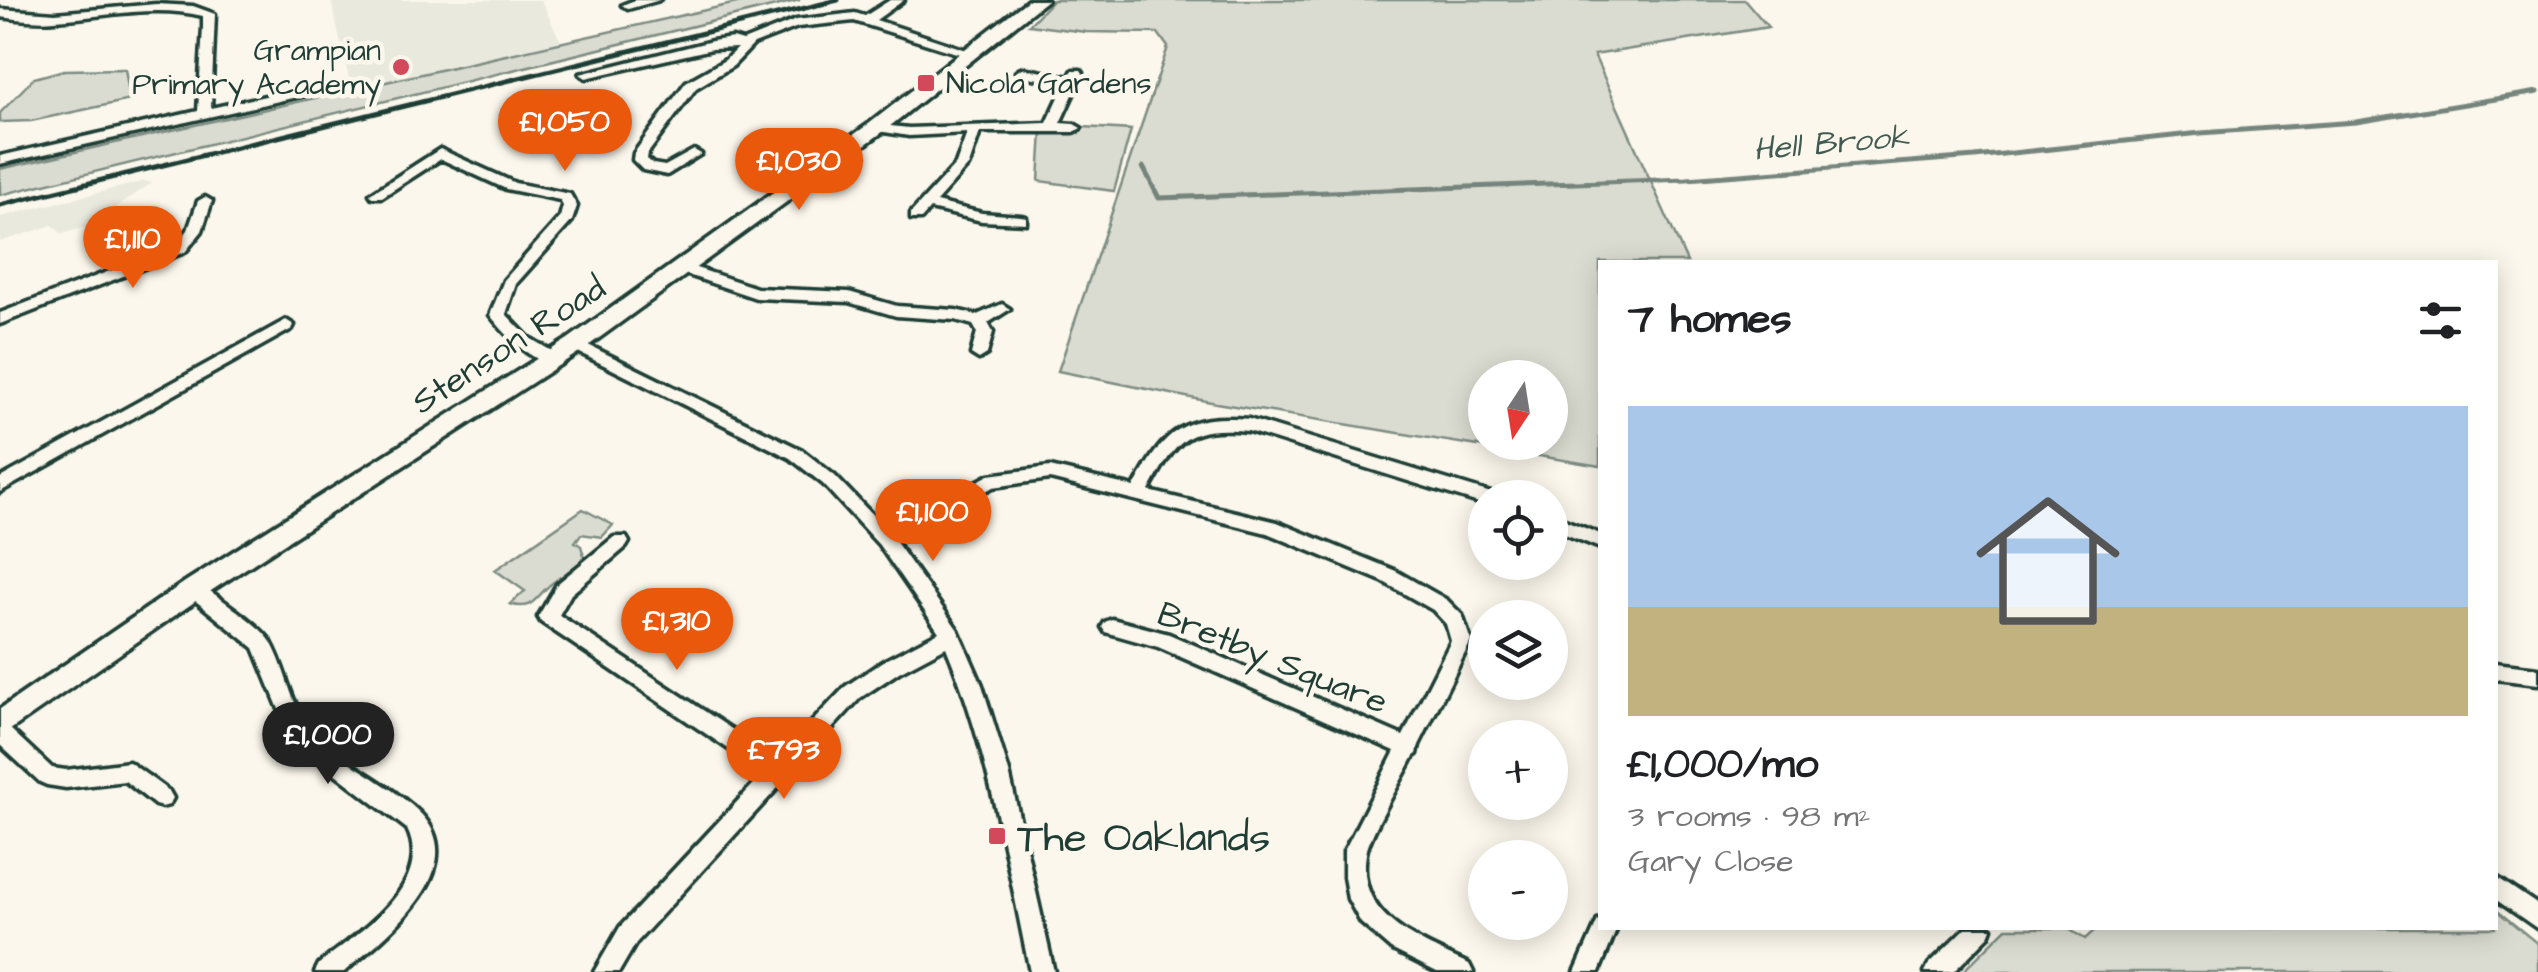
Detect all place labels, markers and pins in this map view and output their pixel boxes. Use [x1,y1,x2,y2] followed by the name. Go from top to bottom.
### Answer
[132,30,381,107] place label: Grampian Primary Academy
[390,56,412,78] marker: Grampian Primary Academy
[946,63,1151,105] place label: Nicola Gardens
[915,72,937,94] marker: Nicola Gardens
[484,89,646,174] pin: £1,050
[718,128,880,213] pin: £1,030
[52,206,214,291] pin: £1,110
[852,479,1014,564] pin: £1,100
[596,588,758,673] pin: £1,310
[247,702,409,787] pin: £1,000
[725,717,843,802] pin: £793
[1017,810,1270,868] place label: The Oaklands
[986,825,1008,847] marker: The Oaklands

